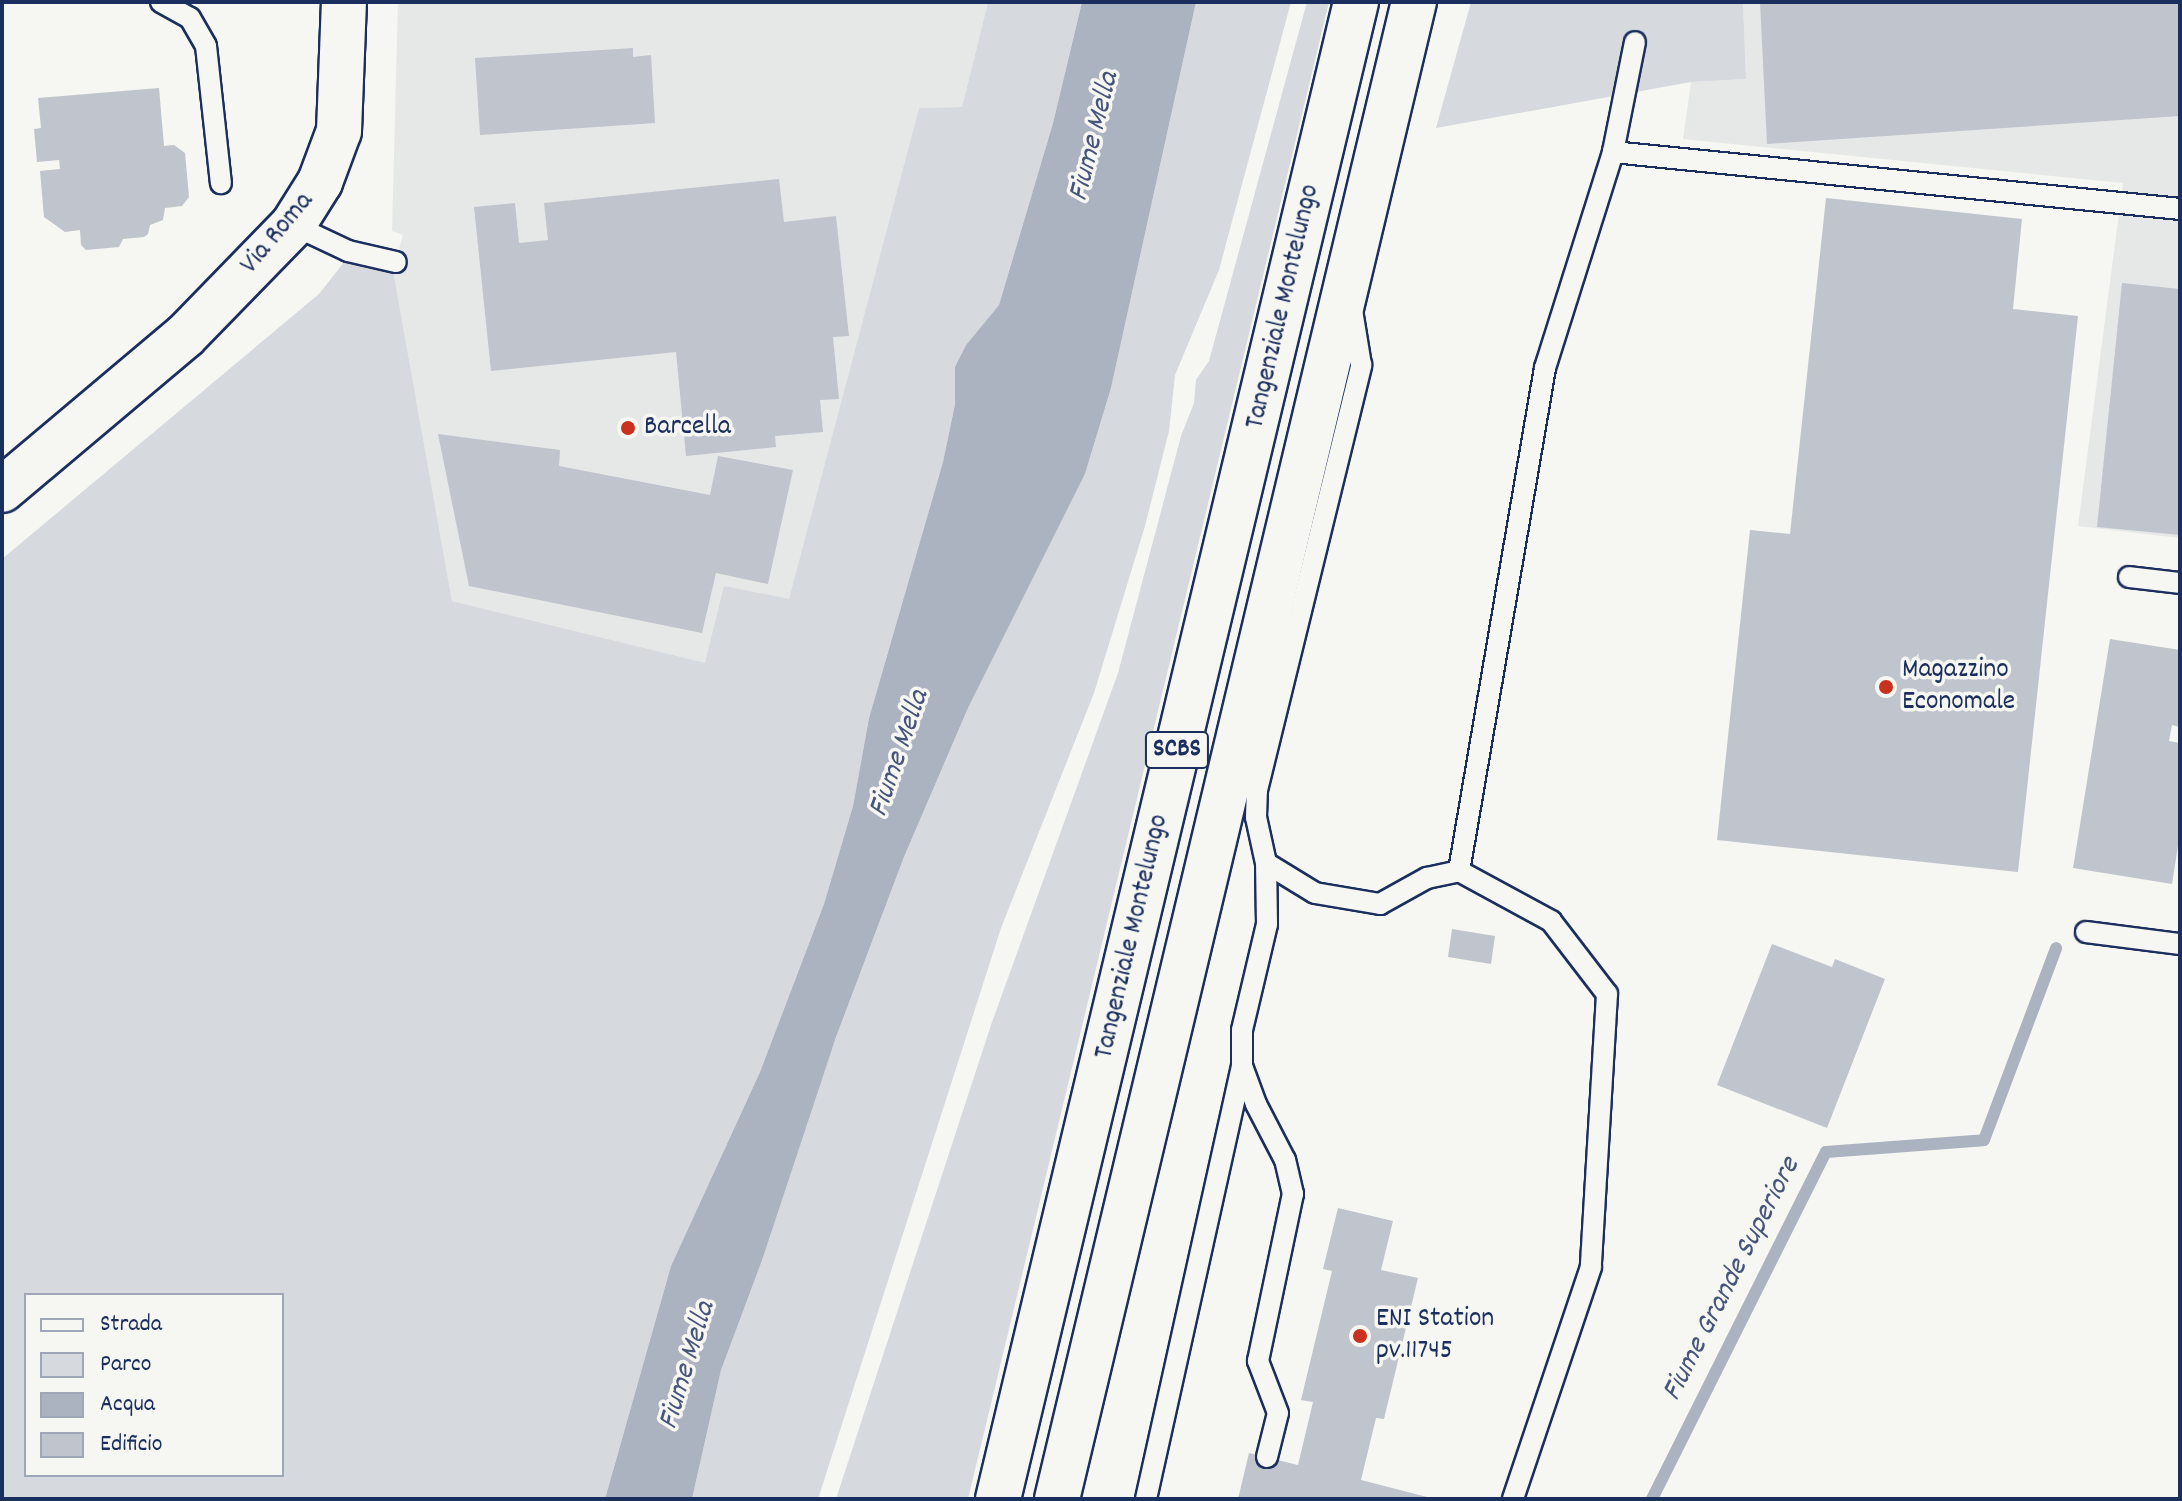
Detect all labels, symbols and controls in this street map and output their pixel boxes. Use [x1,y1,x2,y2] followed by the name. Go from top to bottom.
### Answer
[1063,69,1129,205] water label: Fiume Mella
[1240,181,1328,433] street label: Tangenziale Montelungo
[234,186,322,282] street label: Via Roma
[644,411,731,445] place label: Barcella
[619,419,637,437] marker: Barcella
[1902,654,2015,720] place label: Magazzino Economale
[1877,678,1895,696] marker: Magazzino Economale
[863,686,939,822] water label: Fiume Mella
[1143,728,1211,772] road number: SCBS
[1089,811,1177,1063] street label: Tangenziale Montelungo
[1656,1152,1810,1408] water label: Fiume Grande Superiore
[24,1293,284,1477] legend
[653,1298,725,1434] water label: Fiume Mella
[1376,1303,1494,1369] place label: ENI Station pv.11745
[100,1308,162,1342] text: Strada
[1351,1327,1369,1345] marker: ENI Station pv.11745
[100,1348,151,1382] text: Parco
[100,1388,155,1422] text: Acqua
[100,1428,162,1462] text: Edificio

